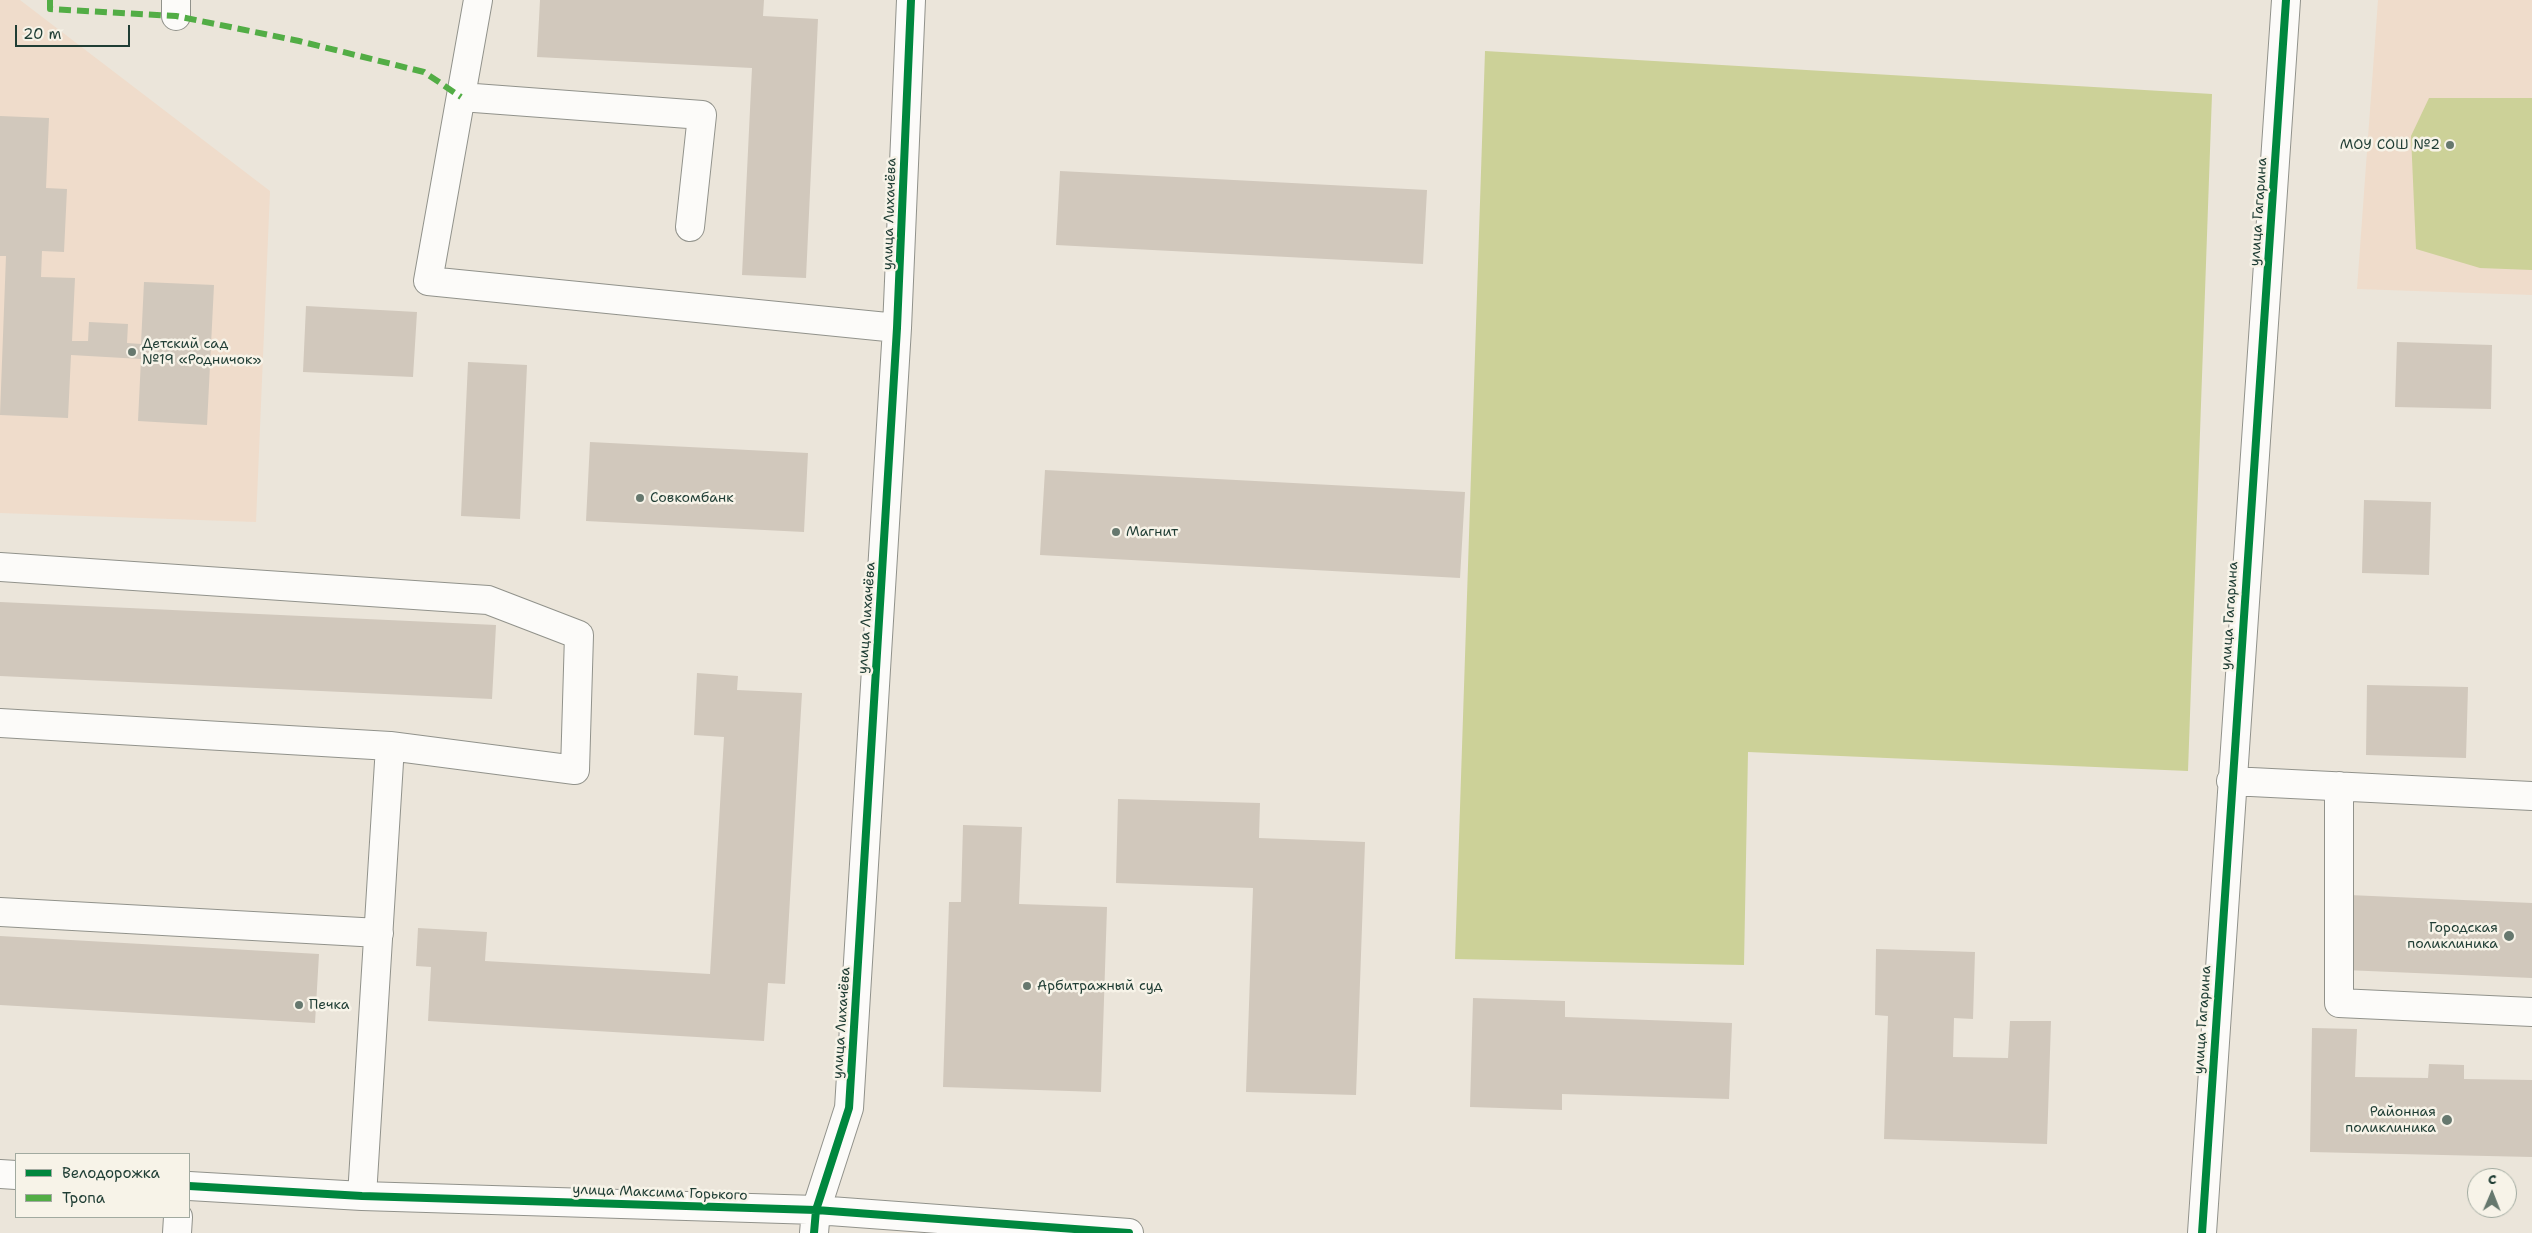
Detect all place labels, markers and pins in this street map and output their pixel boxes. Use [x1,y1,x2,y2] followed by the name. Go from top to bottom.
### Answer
[2340,137,2440,153] place label: МОУ СОШ №2
[2444,139,2456,151] marker: МОУ СОШ №2
[142,336,261,368] place label: Детский сад №19 «Родничок»
[126,346,138,358] marker: Детский сад №19 «Родничок»
[650,490,734,506] place label: Совкомбанк
[634,492,646,504] marker: Совкомбанк
[1126,524,1178,540] place label: Магнит
[1110,526,1122,538] marker: Магнит
[2407,920,2498,952] place label: Городская поликлиника
[2502,929,2516,943] marker: Городская поликлиника
[1037,978,1163,994] place label: Арбитражный суд
[1021,980,1033,992] marker: Арбитражный суд
[309,997,349,1013] place label: Печка
[293,999,305,1011] marker: Печка
[2345,1104,2436,1136] place label: Районная поликлиника
[2440,1113,2454,1127] marker: Районная поликлиника

